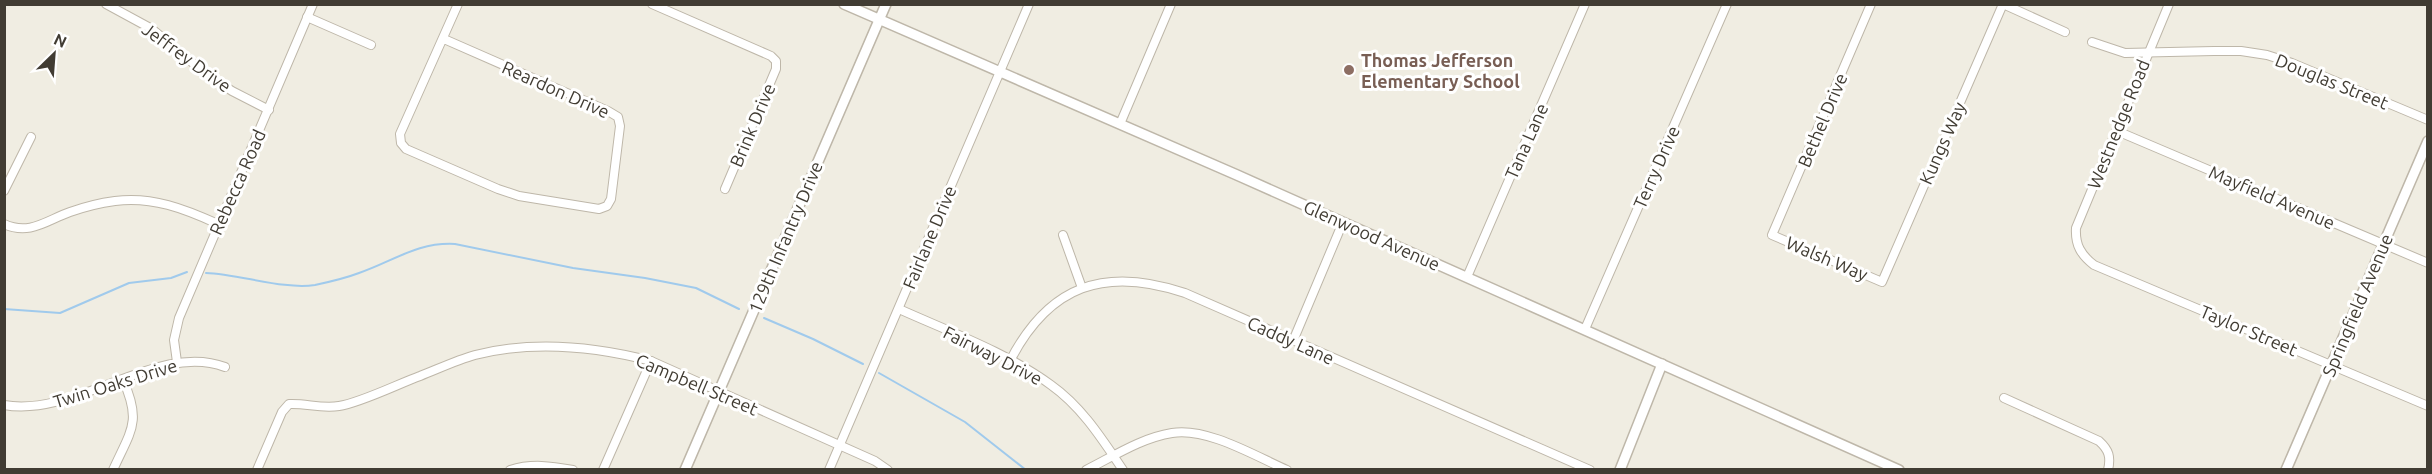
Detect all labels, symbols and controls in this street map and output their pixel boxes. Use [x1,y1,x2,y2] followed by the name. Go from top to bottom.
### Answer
[139,18,235,96] street label: Jeffrey Drive
[24,24,84,84] north arrow
[51,30,70,51] text: N
[2273,49,2391,113] street label: Douglas Street
[1361,50,1520,91] place label: Thomas Jefferson Elementary School
[499,56,613,122] street label: Reardon Drive
[2083,56,2153,192] street label: Westnedge Road
[1342,63,1356,77] marker: Thomas Jefferson Elementary School
[1793,70,1851,170] street label: Bethel Drive
[725,80,779,170] street label: Brink Drive
[1915,98,1969,187] street label: Kungs Way
[1500,100,1552,182] street label: Tana Lane
[1629,123,1683,211] street label: Terry Drive
[205,126,269,238] street label: Rebecca Road
[744,158,826,316] street label: 129th Infantry Drive
[2206,161,2338,233] street label: Mayfield Avenue
[898,182,960,292] street label: Fairlane Drive
[1301,196,1443,274] street label: Glenwood Avenue
[2318,231,2396,379] street label: Springfield Avenue
[1783,232,1871,284] street label: Walsh Way
[2197,301,2301,359] street label: Taylor Street
[1245,312,1337,368] street label: Caddy Lane
[940,322,1046,388] street label: Fairway Drive
[633,349,761,419] street label: Campbell Street
[51,355,179,411] street label: Twin Oaks Drive

